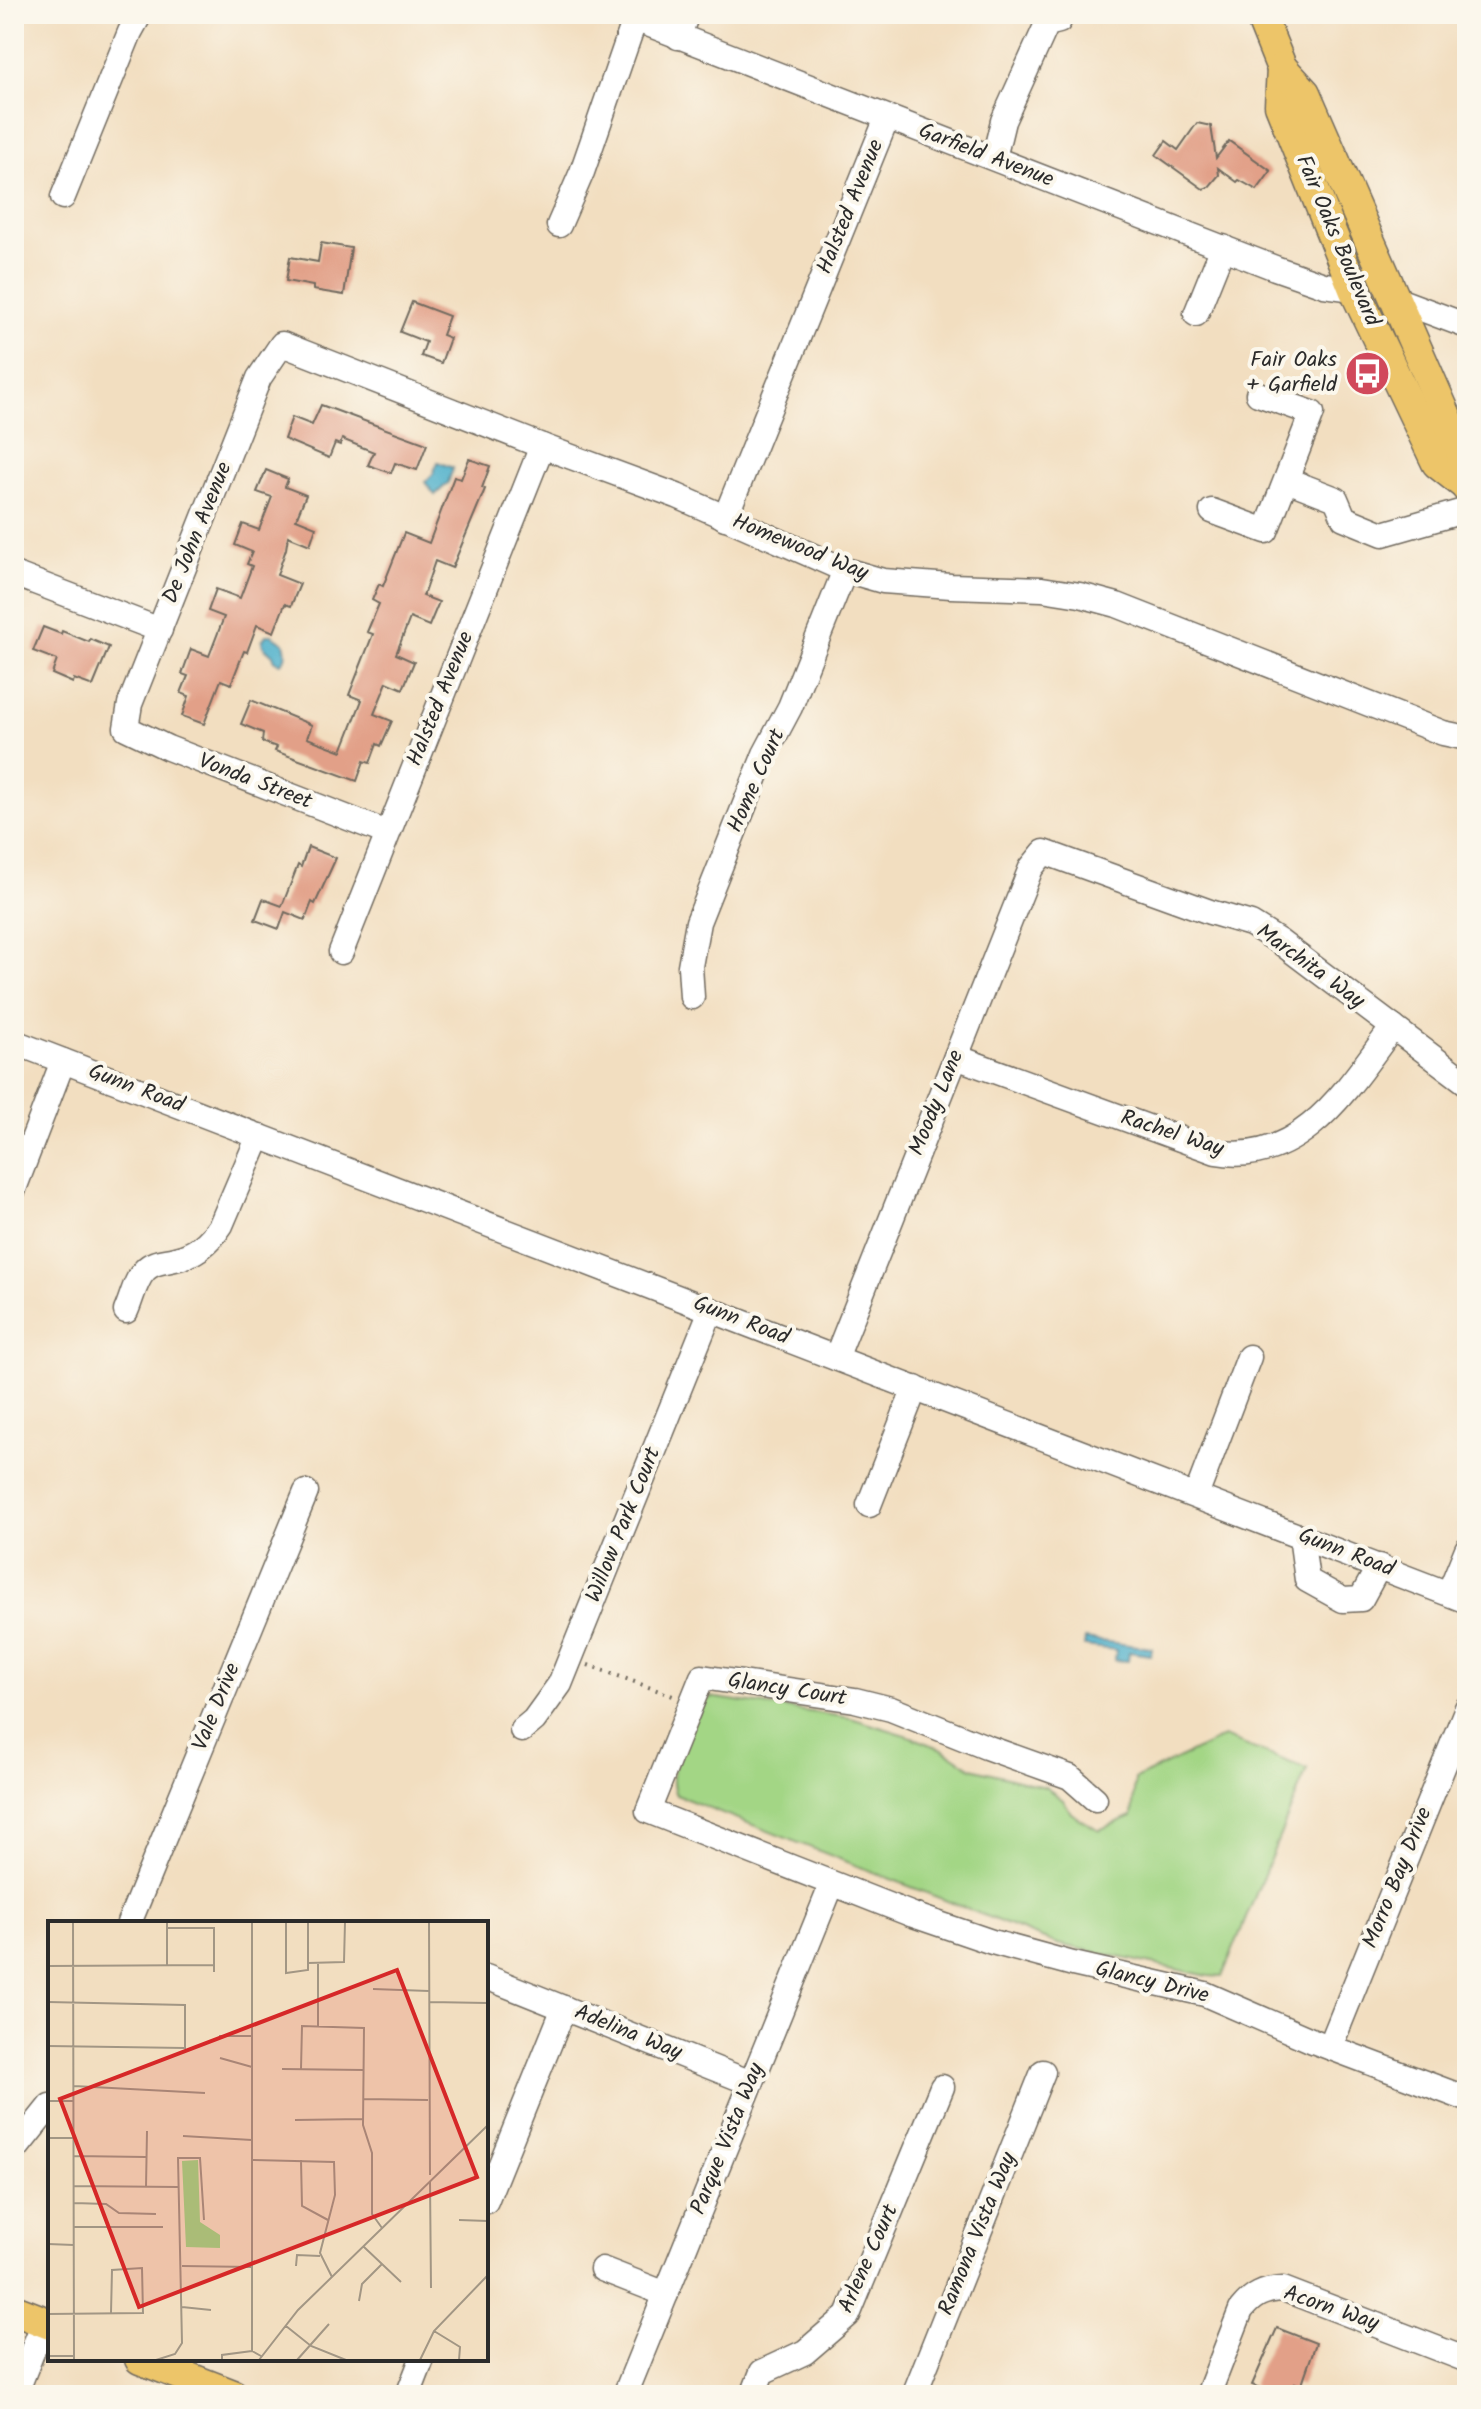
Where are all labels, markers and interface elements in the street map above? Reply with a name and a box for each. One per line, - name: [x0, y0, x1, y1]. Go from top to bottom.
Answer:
- street label: Garfield Avenue: [913, 114, 1059, 198]
- street label: Halsted Avenue: [808, 134, 894, 280]
- street label: Fair Oaks Boulevard: [1285, 150, 1389, 333]
- place label: Fair Oaks + Garfield: [1246, 343, 1338, 403]
- bus stop icon: Fair Oaks + Garfield: [1344, 349, 1392, 397]
- street label: De John Avenue: [154, 457, 242, 609]
- street label: Homewood Way: [726, 505, 874, 592]
- street label: Halsted Avenue: [398, 626, 484, 772]
- street label: Home Court: [719, 723, 796, 839]
- street label: Vonda Street: [193, 744, 317, 820]
- street label: Marchita Way: [1248, 915, 1372, 1019]
- street label: Moody Lane: [900, 1045, 974, 1161]
- street label: Gunn Road: [83, 1055, 190, 1124]
- street label: Rachel Way: [1116, 1101, 1229, 1167]
- street label: Gunn Road: [688, 1287, 795, 1356]
- street label: Willow Park Court: [577, 1441, 671, 1608]
- street label: Gunn Road: [1293, 1519, 1400, 1588]
- street label: Vale Drive: [184, 1658, 250, 1756]
- street label: Glancy Court: [725, 1663, 849, 1717]
- street label: Morro Bay Drive: [1354, 1802, 1442, 1954]
- inset map: [48, 1921, 488, 2361]
- street label: Glancy Drive: [1092, 1952, 1212, 2014]
- street label: Adelina Way: [569, 1995, 688, 2071]
- street label: Parque Vista Way: [682, 2057, 775, 2220]
- street label: Ramona Vista Way: [929, 2146, 1027, 2321]
- street label: Arlene Court: [829, 2198, 909, 2319]
- street label: Acorn Way: [1279, 2276, 1384, 2342]

